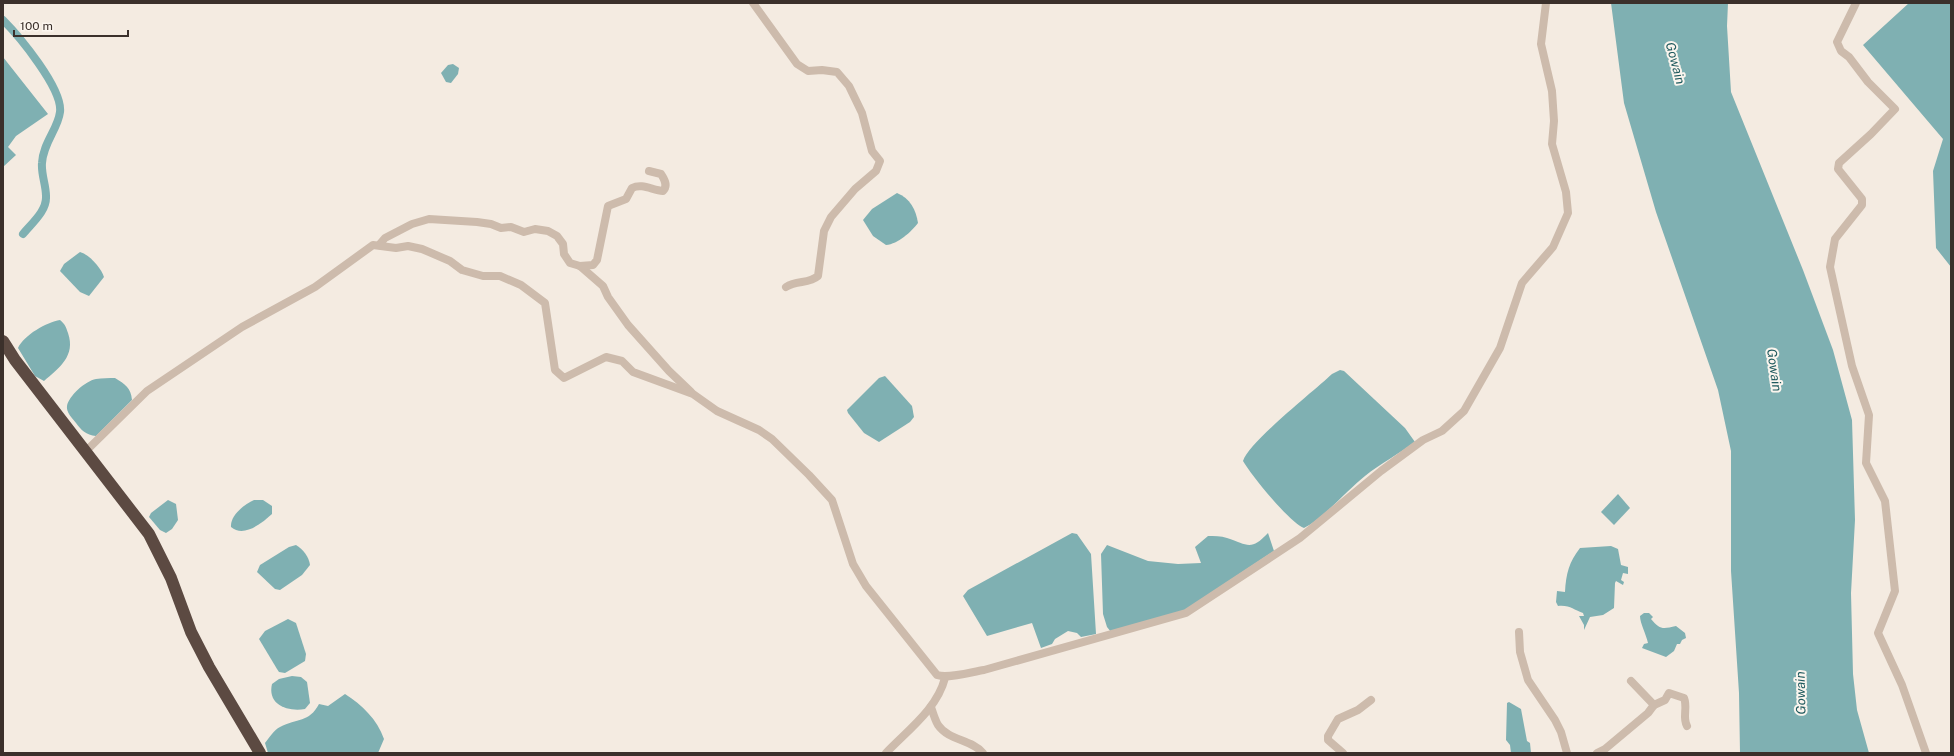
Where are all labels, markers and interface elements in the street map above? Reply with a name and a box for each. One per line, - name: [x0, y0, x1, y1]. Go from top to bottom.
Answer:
- scale bar: [14, 12, 128, 38]
- text: 100 m: [20, 19, 53, 33]
- water label: Gowain: [1663, 40, 1688, 86]
- water label: Gowain: [1764, 348, 1785, 392]
- water label: Gowain: [1793, 671, 1808, 715]

